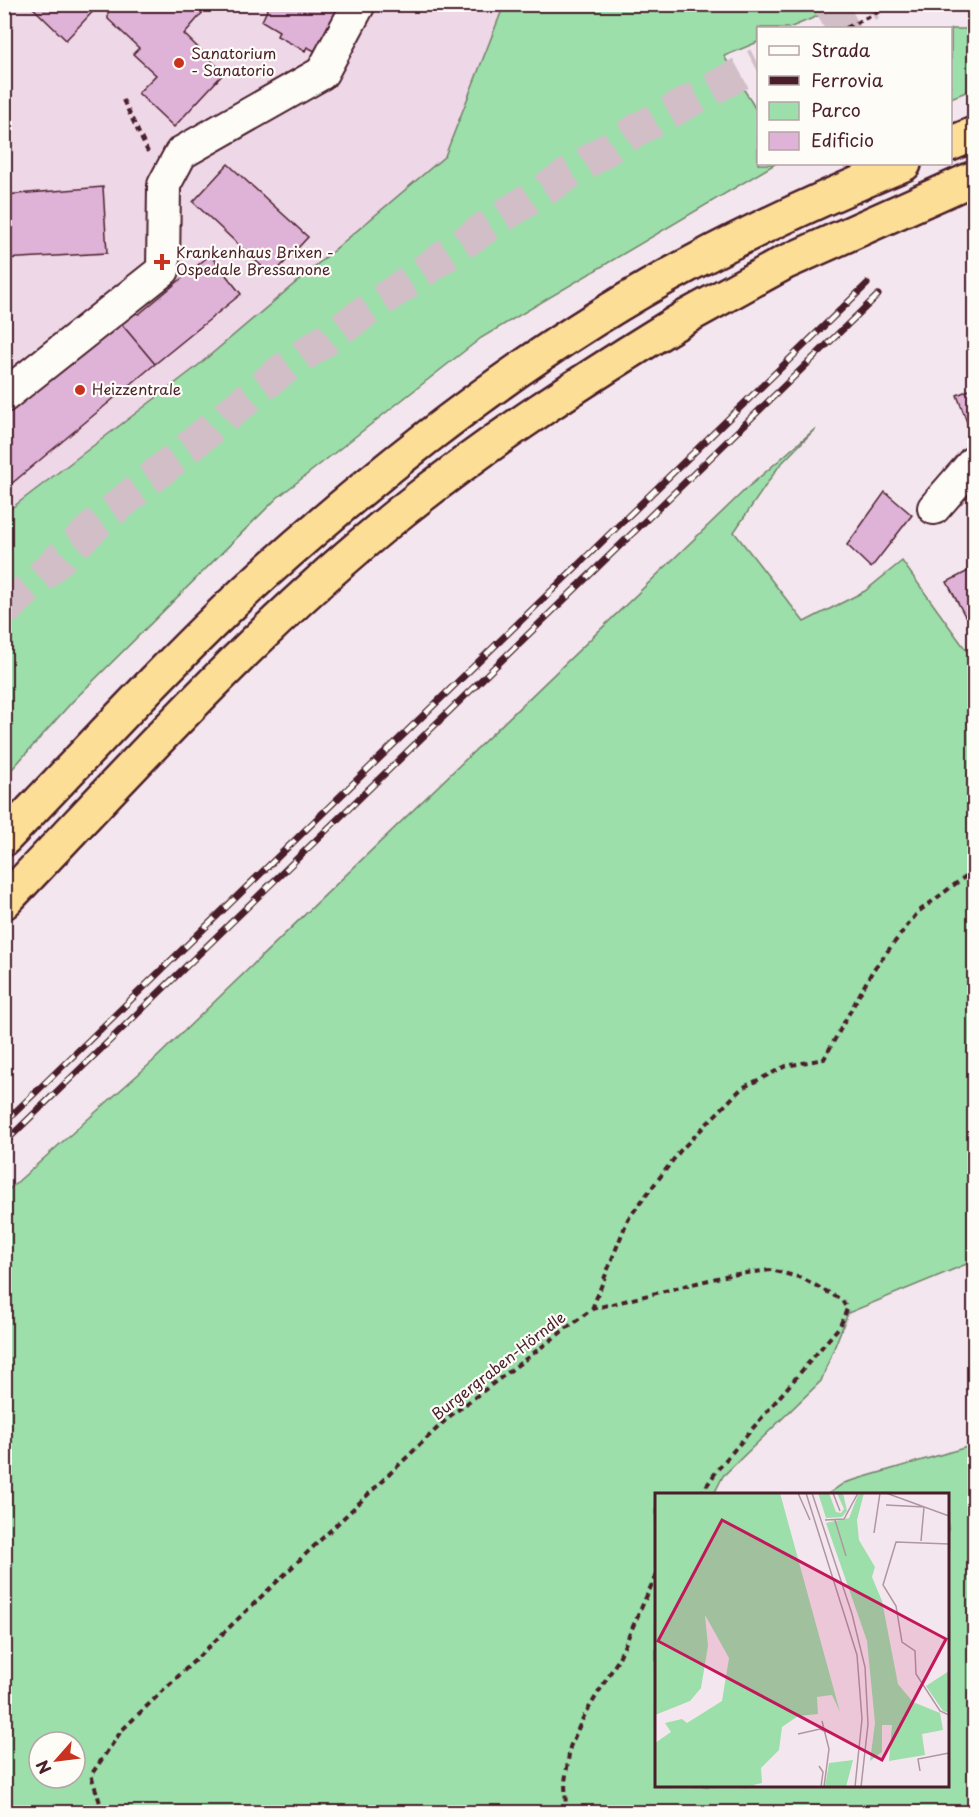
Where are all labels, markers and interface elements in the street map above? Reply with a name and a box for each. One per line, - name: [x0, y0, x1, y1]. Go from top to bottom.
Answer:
- legend: [757, 27, 952, 165]
- text: Strada: [811, 36, 871, 63]
- place label: Sanatorium - Sanatorio: [191, 41, 276, 81]
- marker: Sanatorium - Sanatorio: [172, 56, 186, 70]
- text: Ferrovia: [811, 66, 884, 93]
- text: Parco: [811, 96, 861, 123]
- text: Edificio: [811, 126, 874, 153]
- place label: Krankenhaus Brixen - Ospedale Bressanone: [176, 240, 334, 280]
- marker: Krankenhaus Brixen - Ospedale Bressanone: [153, 253, 171, 271]
- place label: Heizzentrale: [92, 377, 181, 400]
- marker: Heizzentrale: [73, 383, 87, 397]
- street label: Burgergraben-Hörndle: [426, 1305, 570, 1425]
- inset map: [655, 1493, 949, 1787]
- north arrow: [27, 1730, 87, 1790]
- text: N: [29, 1756, 56, 1779]

